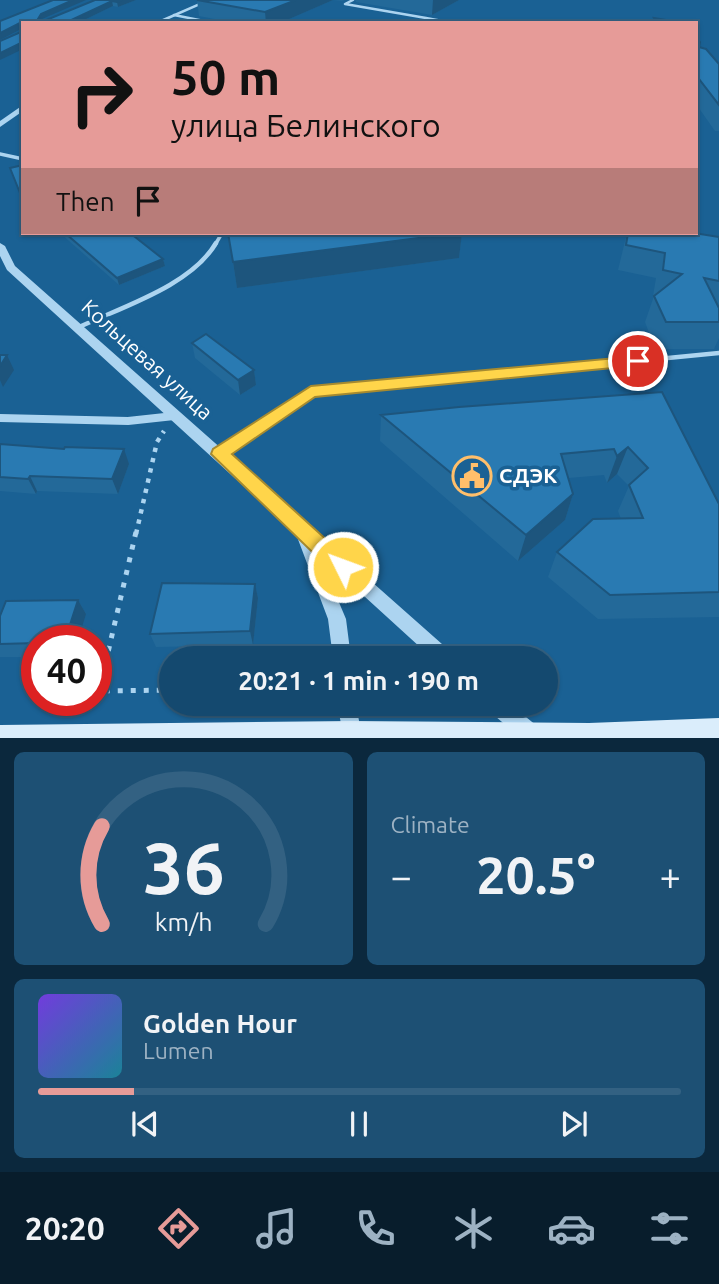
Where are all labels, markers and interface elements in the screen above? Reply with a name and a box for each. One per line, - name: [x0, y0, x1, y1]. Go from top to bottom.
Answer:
- icon: right: [56, 49, 147, 140]
- text: 50 m: [171, 49, 280, 104]
- text: улица Белинского: [171, 107, 441, 143]
- icon: arrive: [129, 182, 167, 220]
- text: Then: [56, 187, 115, 216]
- street label: Кольцевая улица: [77, 294, 218, 424]
- pin: [608, 331, 668, 391]
- icon: arrive: [619, 342, 657, 380]
- public building icon: СДЭК: [451, 455, 493, 497]
- place label: СДЭК: [499, 463, 557, 487]
- position arrow: [306, 530, 380, 604]
- speed limit sign: 40: [21, 625, 112, 716]
- text: 20:21 · 1 min · 190 m: [238, 666, 479, 695]
- text: Climate: [391, 812, 470, 837]
- text: 36: [142, 827, 224, 909]
- text: 20.5°: [476, 846, 595, 904]
- text: −: [391, 855, 412, 897]
- text: +: [660, 855, 681, 897]
- text: km/h: [154, 908, 212, 936]
- text: Golden Hour: [143, 1009, 297, 1038]
- text: Lumen: [143, 1038, 214, 1063]
- icon: previous: [126, 1105, 164, 1143]
- icon: pause: [340, 1105, 378, 1143]
- icon: next: [555, 1105, 593, 1143]
- icon: directions: [154, 1204, 203, 1253]
- icon: music: [252, 1204, 301, 1253]
- icon: phone: [351, 1204, 400, 1253]
- icon: climate: [449, 1204, 498, 1253]
- icon: car: [547, 1204, 596, 1253]
- icon: filters: [645, 1204, 694, 1253]
- text: 20:20: [25, 1210, 105, 1246]

